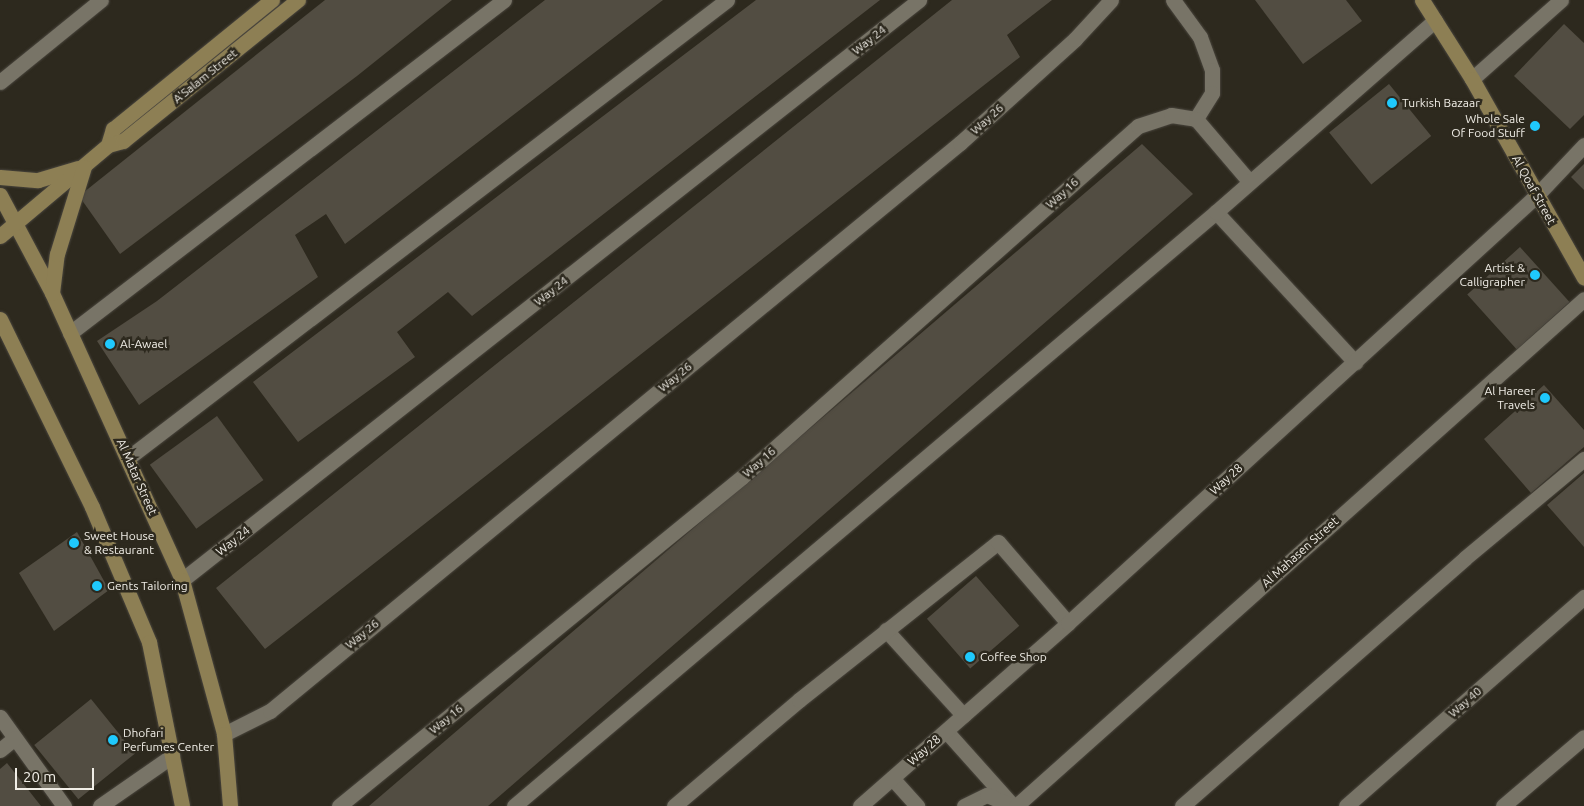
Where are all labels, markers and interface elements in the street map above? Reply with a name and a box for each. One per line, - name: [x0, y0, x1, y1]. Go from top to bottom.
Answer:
- street label: Way 24: [849, 22, 889, 58]
- street label: A'Salam Street: [170, 46, 240, 106]
- place label: Turkish Bazaar: [1402, 96, 1480, 110]
- marker: Turkish Bazaar: [1386, 97, 1398, 109]
- street label: Way 26: [968, 101, 1006, 137]
- place label: Whole Sale Of Food Stuff: [1451, 112, 1525, 140]
- marker: Whole Sale Of Food Stuff: [1529, 120, 1541, 132]
- street label: Al Qoaf Street: [1509, 153, 1559, 227]
- street label: Way 16: [1043, 175, 1081, 211]
- place label: Artist & Calligrapher: [1460, 261, 1525, 289]
- marker: Artist & Calligrapher: [1529, 269, 1541, 281]
- street label: Way 24: [531, 273, 571, 309]
- place label: Al-Awael: [120, 337, 167, 351]
- marker: Al-Awael: [104, 338, 116, 350]
- street label: Way 26: [655, 359, 695, 395]
- place label: Al Hareer Travels: [1484, 384, 1535, 412]
- marker: Al Hareer Travels: [1539, 392, 1551, 404]
- street label: Al Matar Street: [114, 437, 160, 517]
- street label: Way 16: [740, 444, 778, 480]
- street label: Way 28: [1207, 461, 1245, 497]
- street label: Al Mahasen Street: [1259, 514, 1341, 590]
- street label: Way 24: [213, 523, 253, 559]
- place label: Sweet House & Restaurant: [84, 529, 154, 557]
- marker: Sweet House & Restaurant: [68, 537, 80, 549]
- place label: Gents Tailoring: [107, 579, 188, 593]
- marker: Gents Tailoring: [91, 580, 103, 592]
- street label: Way 26: [342, 616, 382, 652]
- place label: Coffee Shop: [980, 650, 1047, 664]
- marker: Coffee Shop: [964, 651, 976, 663]
- street label: Way 40: [1446, 684, 1484, 720]
- street label: Way 16: [426, 701, 466, 737]
- place label: Dhofari Perfumes Center: [123, 726, 214, 754]
- street label: Way 28: [905, 732, 943, 768]
- marker: Dhofari Perfumes Center: [107, 734, 119, 746]
- scale bar: [18, 758, 96, 790]
- text: 20 m: [23, 768, 56, 785]

